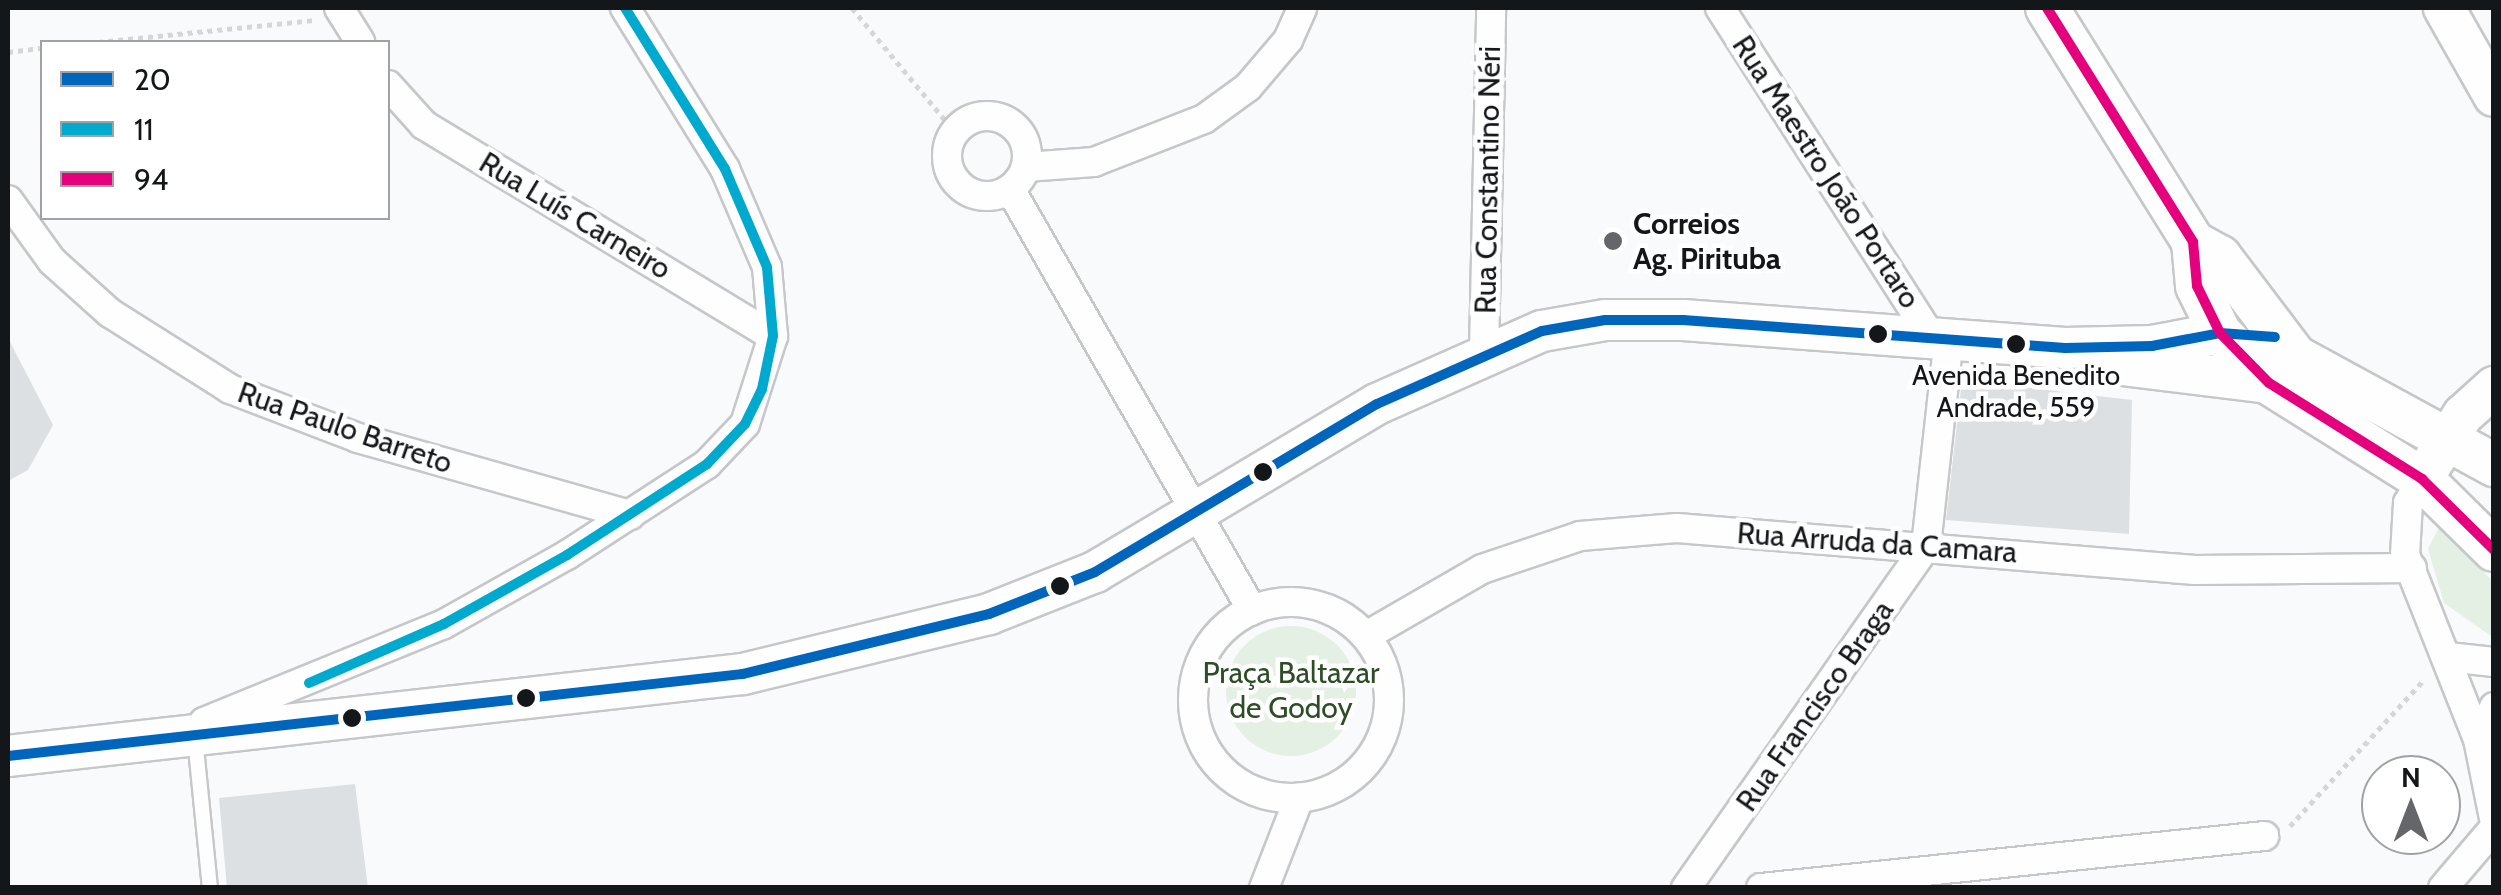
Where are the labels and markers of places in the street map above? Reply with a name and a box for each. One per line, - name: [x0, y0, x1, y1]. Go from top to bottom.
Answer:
- place label: Correios Ag. Pirituba: [1633, 206, 1781, 276]
- marker: Correios Ag. Pirituba: [1602, 230, 1624, 252]
- unlabelled marker: [1868, 324, 1888, 344]
- marker: Avenida Benedito Andrade, 559: [2006, 334, 2026, 354]
- place label: Avenida Benedito Andrade, 559: [1912, 358, 2120, 424]
- unlabelled marker: [1253, 462, 1273, 482]
- unlabelled marker: [1050, 576, 1070, 596]
- unlabelled marker: [516, 688, 536, 708]
- unlabelled marker: [342, 708, 362, 728]

